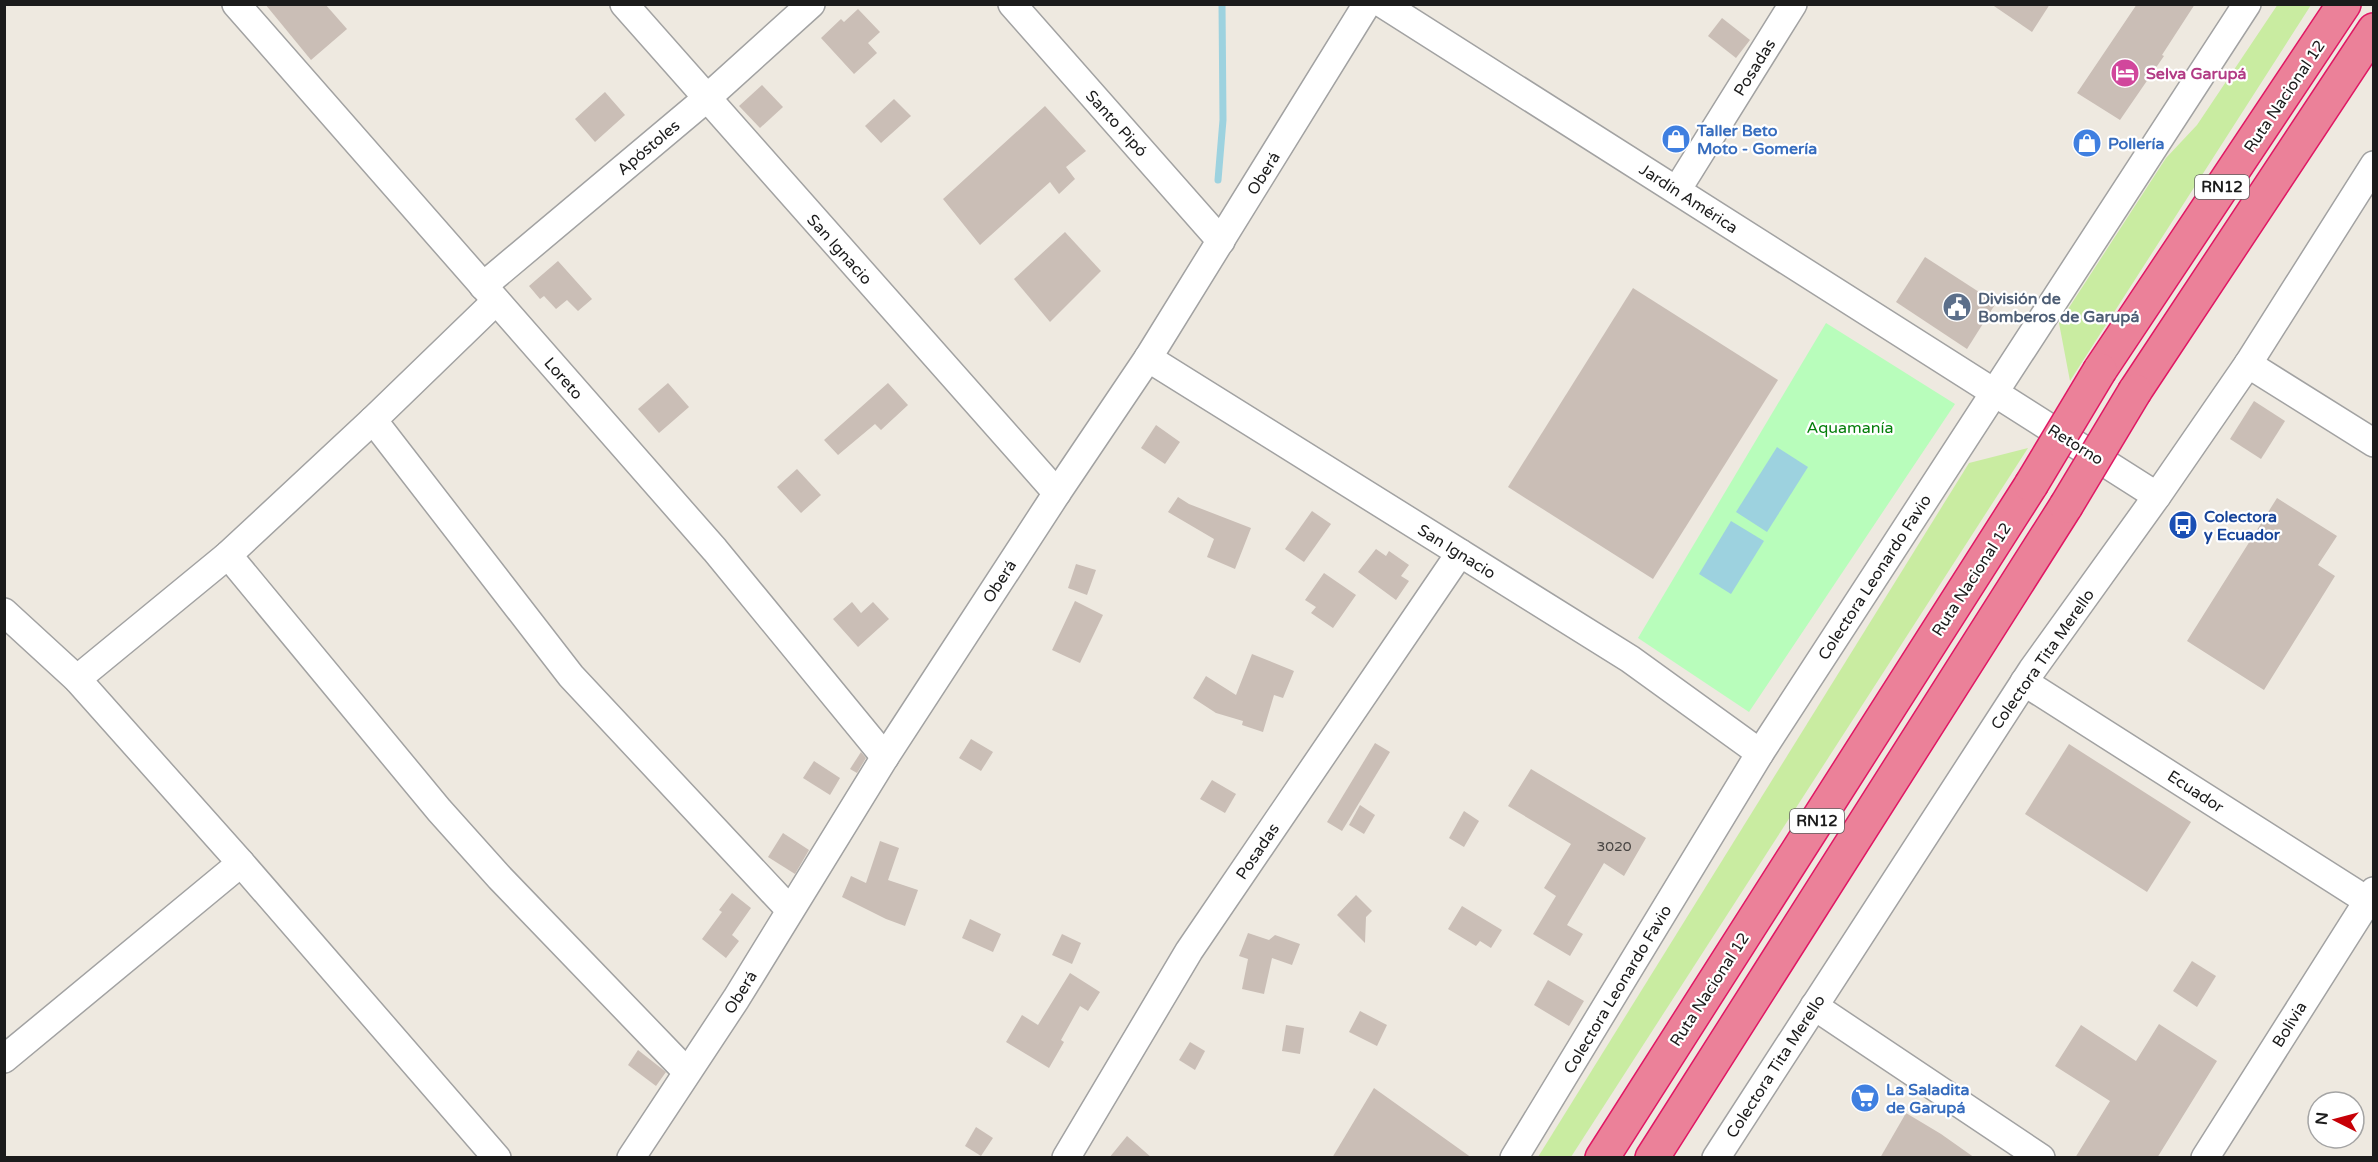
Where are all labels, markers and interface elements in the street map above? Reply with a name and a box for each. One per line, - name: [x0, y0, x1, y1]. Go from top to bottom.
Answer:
- street label: Posadas: [1729, 35, 1780, 100]
- street label: Ruta Nacional 12: [2240, 36, 2330, 157]
- hotel icon: Selva Garupá: [2109, 57, 2141, 89]
- place label: Selva Garupá: [2146, 64, 2247, 84]
- street label: Santo Pipó: [1081, 86, 1151, 161]
- street label: Apóstoles: [613, 116, 684, 180]
- place label: Taller Beto Moto - Gomería: [1696, 121, 1817, 159]
- shop icon: Taller Beto Moto - Gomería: [1660, 123, 1692, 155]
- shop icon: Pollería: [2071, 127, 2103, 159]
- place label: Pollería: [2108, 134, 2164, 154]
- street label: Oberá: [1243, 148, 1285, 199]
- street label: Jardín América: [1635, 160, 1742, 238]
- road number: RN12: [2195, 175, 2249, 199]
- street label: San Ignacio: [802, 210, 876, 289]
- place label: División de Bomberos de Garupá: [1978, 289, 2139, 327]
- public building icon: División de Bomberos de Garupá: [1941, 291, 1973, 323]
- street label: Loreto: [539, 353, 587, 404]
- park label: Aquamanía: [1807, 418, 1893, 438]
- street label: Retorno: [2044, 420, 2107, 470]
- street label: Colectora Leonardo Favio: [1814, 491, 1936, 664]
- place label: Colectora y Ecuador: [2204, 507, 2281, 545]
- bus stop icon: Colectora y Ecuador: [2167, 509, 2199, 541]
- street label: Ruta Nacional 12: [1928, 519, 2016, 640]
- street label: San Ignacio: [1414, 520, 1499, 584]
- street label: Oberá: [979, 556, 1021, 607]
- street label: Colectora Tita Merello: [1987, 585, 2099, 734]
- street label: Ecuador: [2164, 766, 2228, 818]
- road number: RN12: [1790, 809, 1844, 833]
- street label: Posadas: [1232, 820, 1284, 884]
- house number: 3020: [1596, 838, 1632, 855]
- street label: Colectora Leonardo Favio: [1559, 902, 1676, 1078]
- street label: Ruta Nacional 12: [1666, 929, 1754, 1050]
- street label: Oberá: [720, 967, 762, 1018]
- street label: Colectora Tita Merello: [1722, 991, 1830, 1142]
- street label: Bolivia: [2268, 998, 2312, 1051]
- place label: La Saladita de Garupá: [1886, 1080, 1969, 1118]
- supermarket icon: La Saladita de Garupá: [1849, 1082, 1881, 1114]
- north arrow: [2306, 1090, 2366, 1150]
- text: N: [2311, 1111, 2333, 1126]

